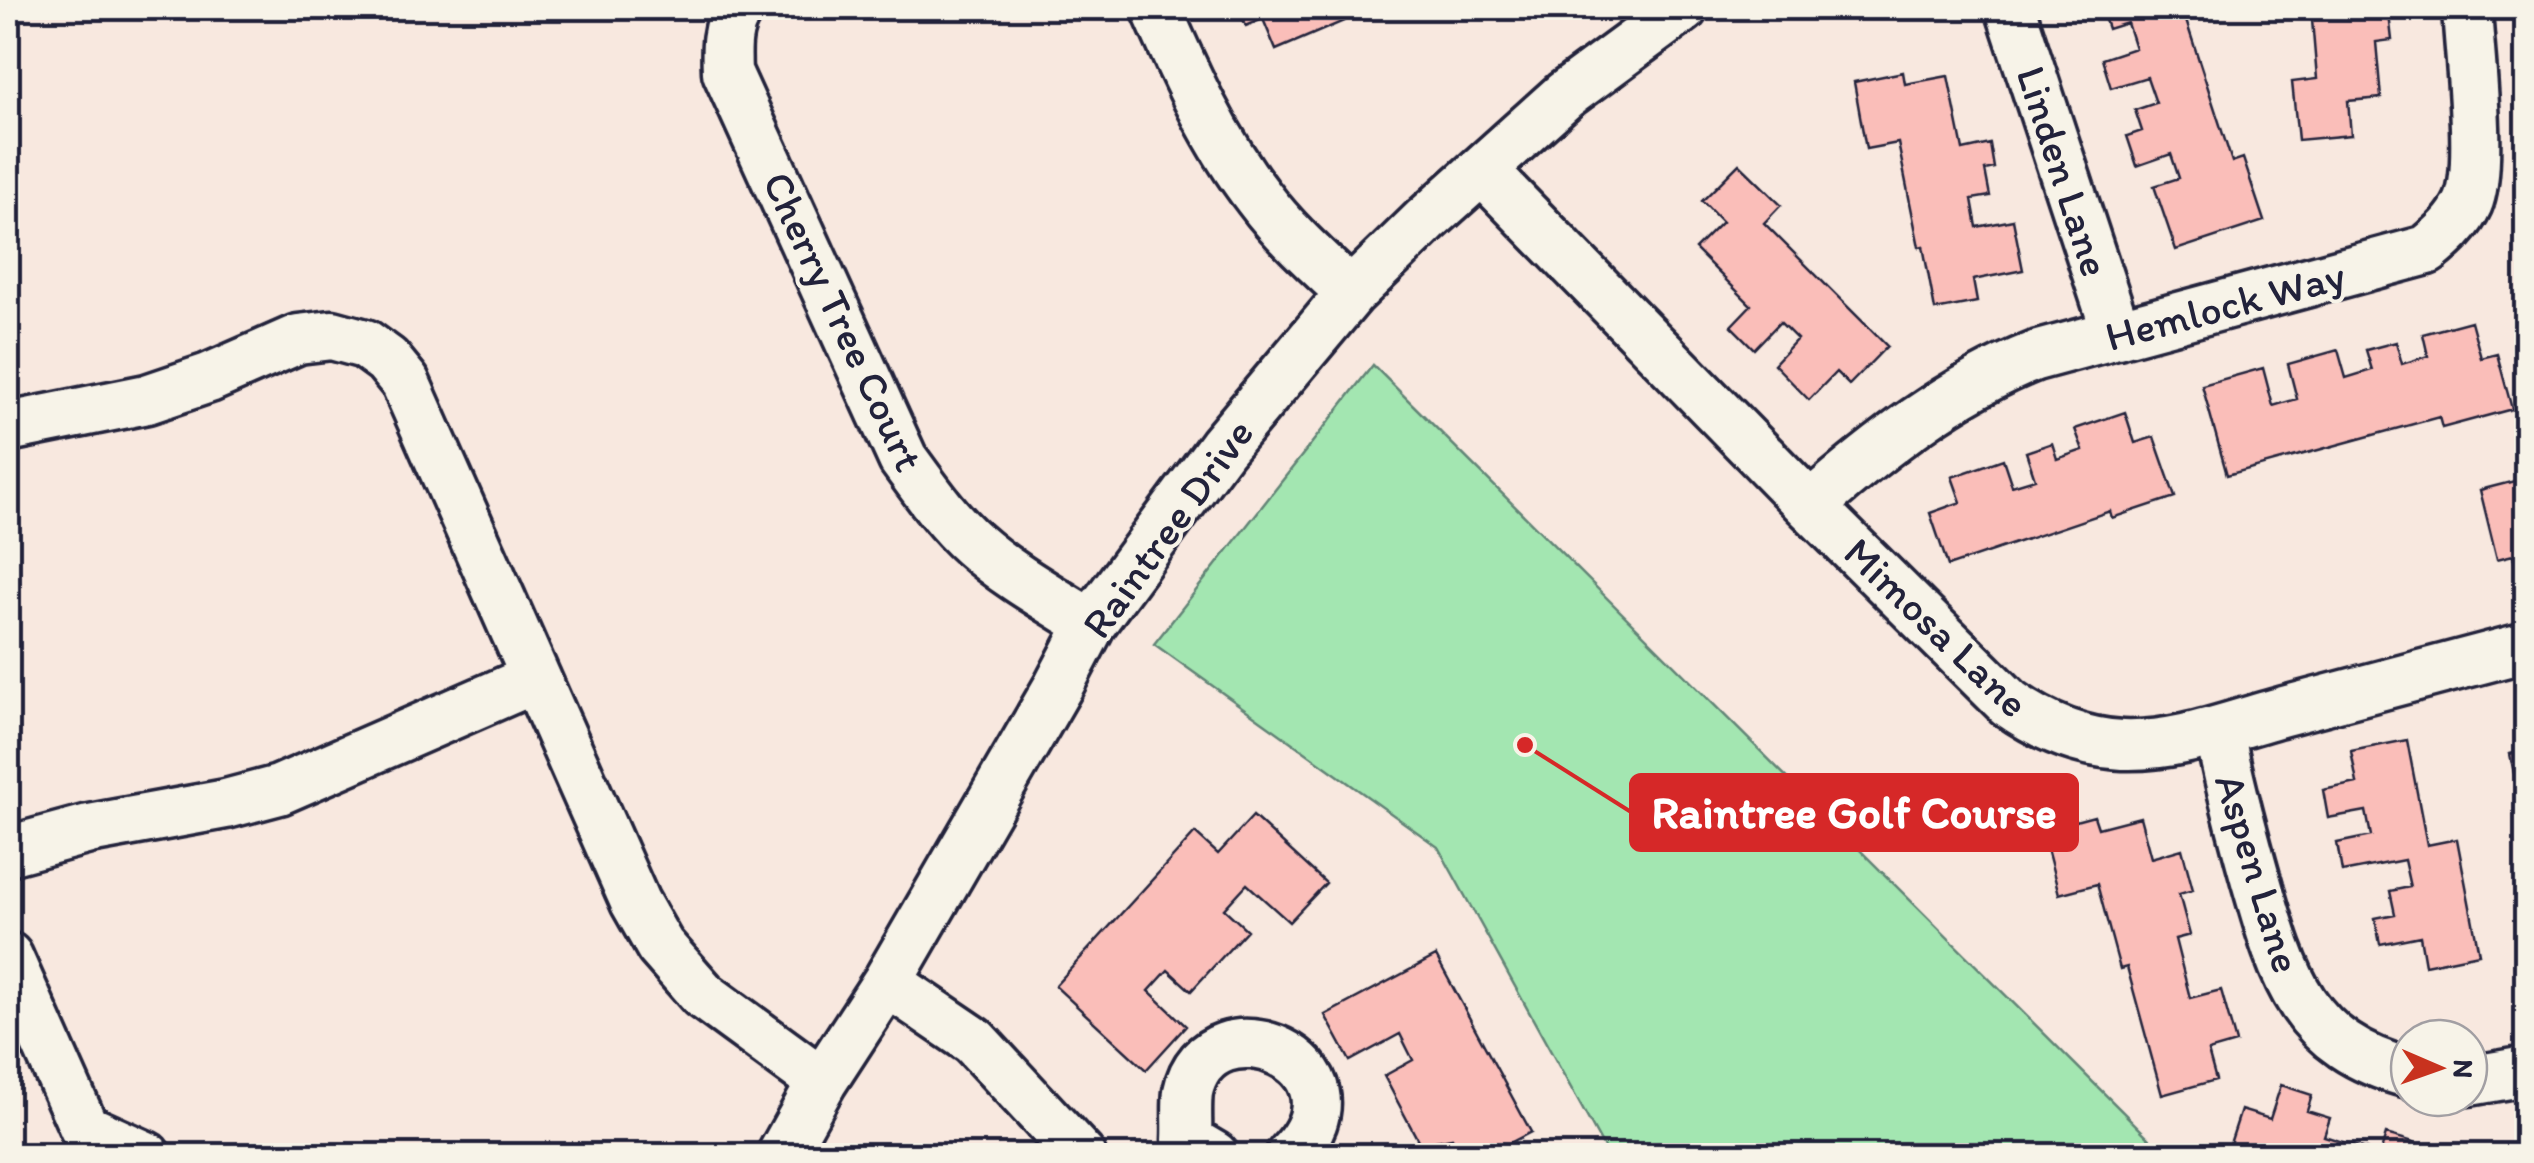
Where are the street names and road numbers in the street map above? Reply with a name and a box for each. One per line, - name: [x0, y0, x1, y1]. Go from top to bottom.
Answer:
- street label: Linden Lane: [2006, 60, 2121, 283]
- street label: Cherry Tree Court: [752, 164, 935, 479]
- street label: Hemlock Way: [2100, 249, 2351, 362]
- street label: Raintree Drive: [1071, 409, 1264, 648]
- street label: Mimosa Lane: [1834, 527, 2040, 728]
- street label: Aspen Lane: [2204, 767, 2313, 979]

